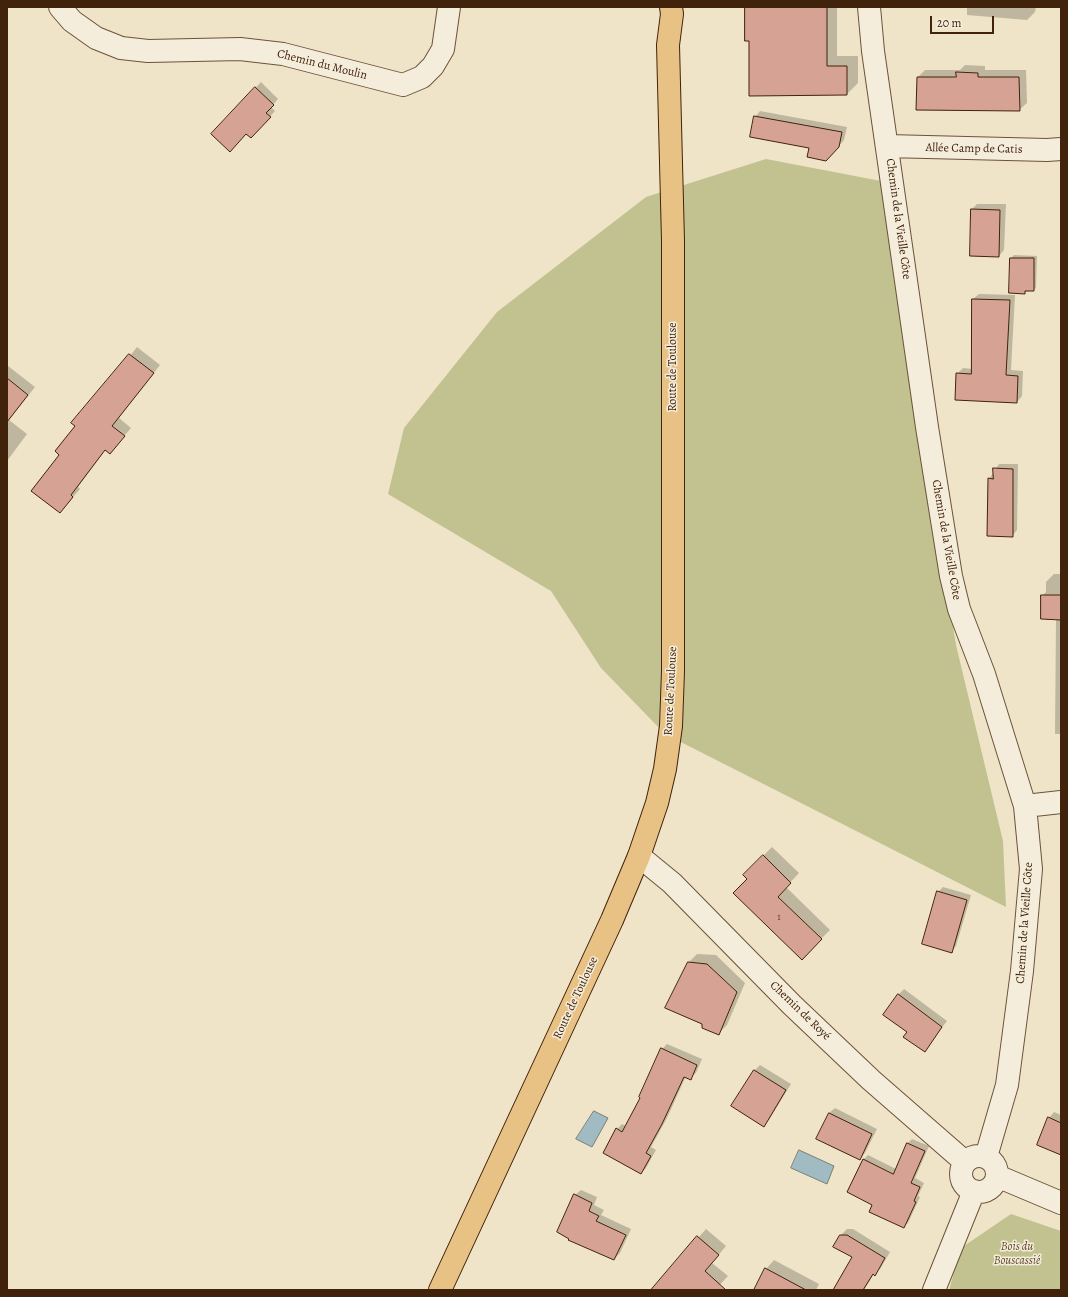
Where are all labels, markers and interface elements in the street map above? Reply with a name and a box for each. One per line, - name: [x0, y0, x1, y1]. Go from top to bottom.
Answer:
- scale bar: [932, 8, 996, 34]
- text: 20 m: [937, 15, 961, 31]
- street label: Chemin du Moulin: [276, 47, 368, 83]
- street label: Allée Camp de Catis: [925, 141, 1023, 157]
- street label: Chemin de la Vieille Côte: [882, 158, 914, 280]
- street label: Route de Toulouse: [666, 322, 680, 412]
- street label: Chemin de la Vieille Côte: [928, 479, 964, 601]
- street label: Route de Toulouse: [661, 646, 681, 736]
- street label: Chemin de la Vieille Côte: [1014, 862, 1036, 984]
- house number: 1: [777, 912, 781, 924]
- street label: Route de Toulouse: [551, 955, 601, 1041]
- street label: Chemin de Royé: [767, 978, 833, 1044]
- park label: Bois du Bouscassié: [994, 1240, 1040, 1268]

